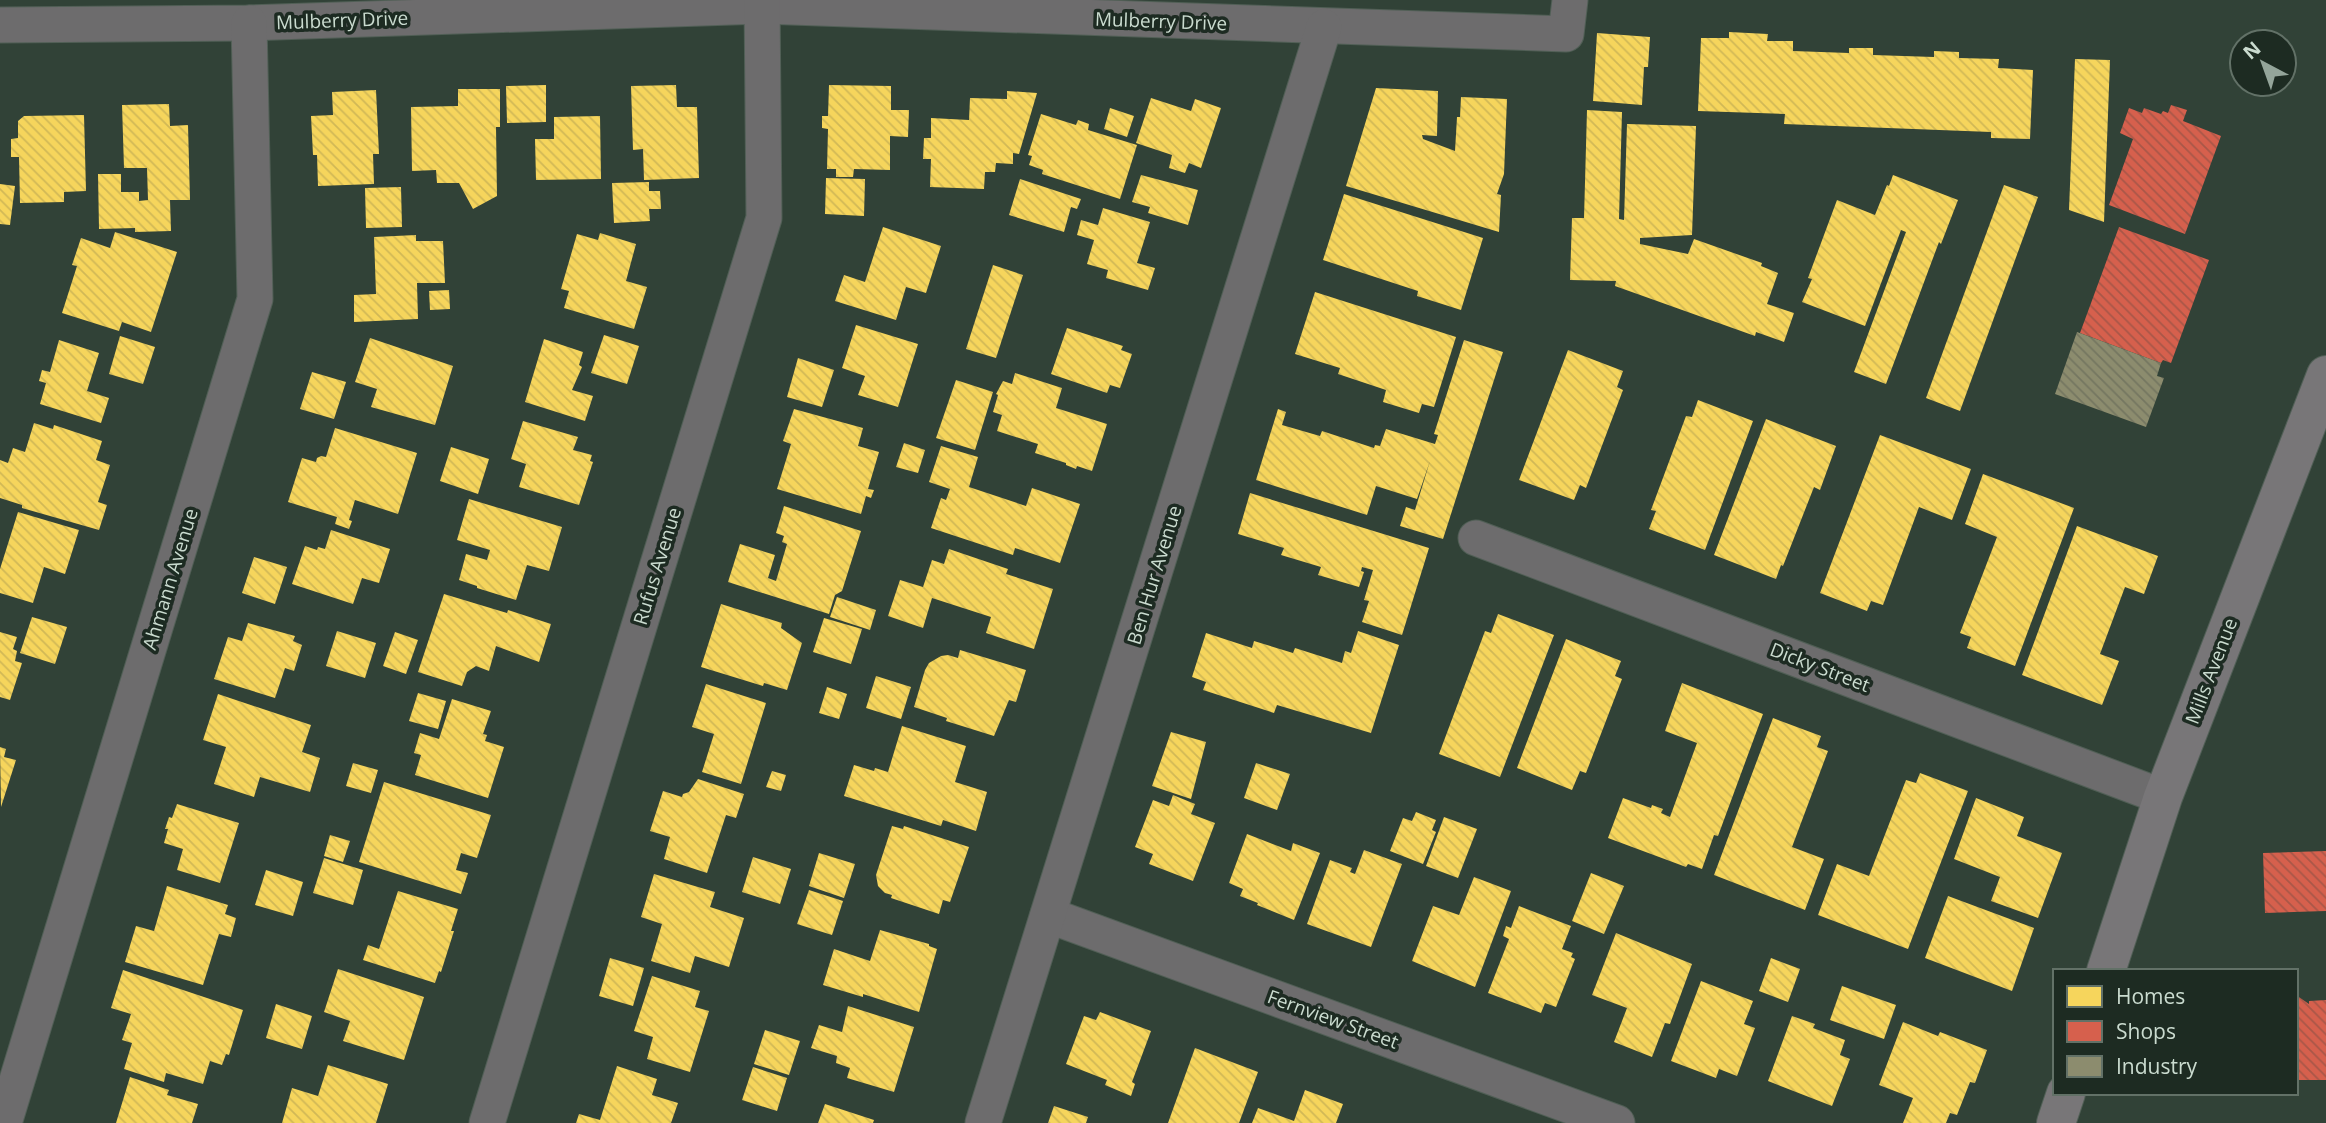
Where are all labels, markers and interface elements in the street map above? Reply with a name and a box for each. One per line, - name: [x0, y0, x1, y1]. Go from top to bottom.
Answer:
- street label: Mulberry Drive: [275, 5, 409, 35]
- street label: Mulberry Drive: [1094, 6, 1228, 36]
- north arrow: [2228, 28, 2298, 98]
- text: N: [2237, 35, 2266, 65]
- street label: Ben Hur Avenue: [1121, 502, 1187, 648]
- street label: Rufus Avenue: [627, 504, 687, 628]
- street label: Ahmann Avenue: [136, 505, 204, 653]
- street label: Mills Avenue: [2179, 614, 2243, 728]
- street label: Dicky Street: [1766, 636, 1874, 698]
- legend: [2053, 969, 2298, 1095]
- text: Homes: [2116, 982, 2185, 1010]
- street label: Fernview Street: [1264, 983, 1402, 1055]
- text: Shops: [2116, 1017, 2176, 1045]
- text: Industry: [2116, 1052, 2198, 1080]

